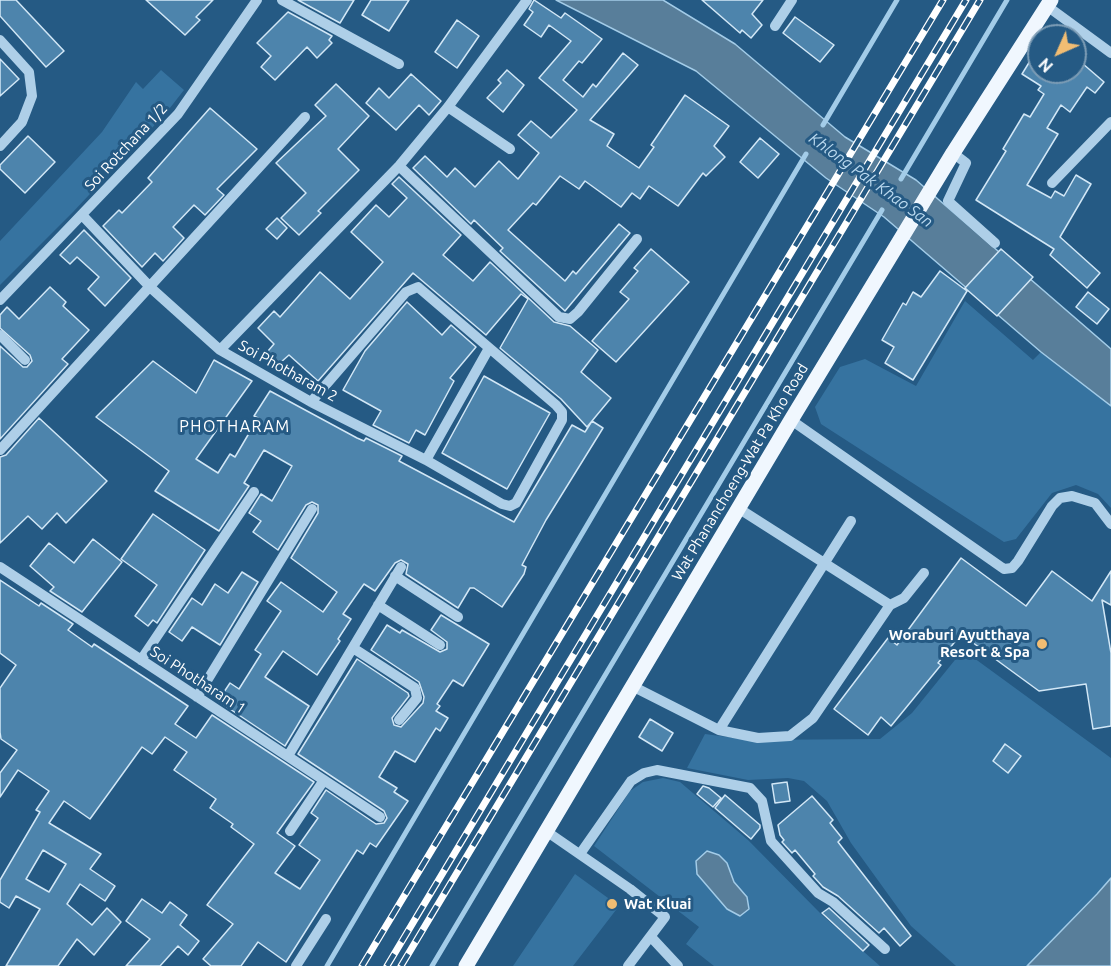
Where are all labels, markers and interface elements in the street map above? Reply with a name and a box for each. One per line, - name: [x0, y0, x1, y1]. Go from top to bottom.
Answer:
- north arrow: [1027, 24, 1087, 84]
- text: N: [1035, 55, 1056, 76]
- street label: Soi Rotchana 1/2: [81, 100, 171, 194]
- water label: Khlong Pak Khao San: [805, 129, 937, 231]
- street label: Soi Photharam 2: [235, 336, 341, 406]
- street label: Wat Phananchoeng-Wat Pa Kho Road: [668, 360, 812, 584]
- district label: PHOTHARAM: [179, 417, 291, 437]
- place label: Woraburi Ayutthaya Resort & Spa: [889, 626, 1030, 661]
- marker: Woraburi Ayutthaya Resort & Spa: [1035, 637, 1049, 651]
- street label: Soi Photharam 1: [147, 642, 249, 718]
- place label: Wat Kluai: [624, 895, 692, 913]
- marker: Wat Kluai: [605, 897, 619, 911]

